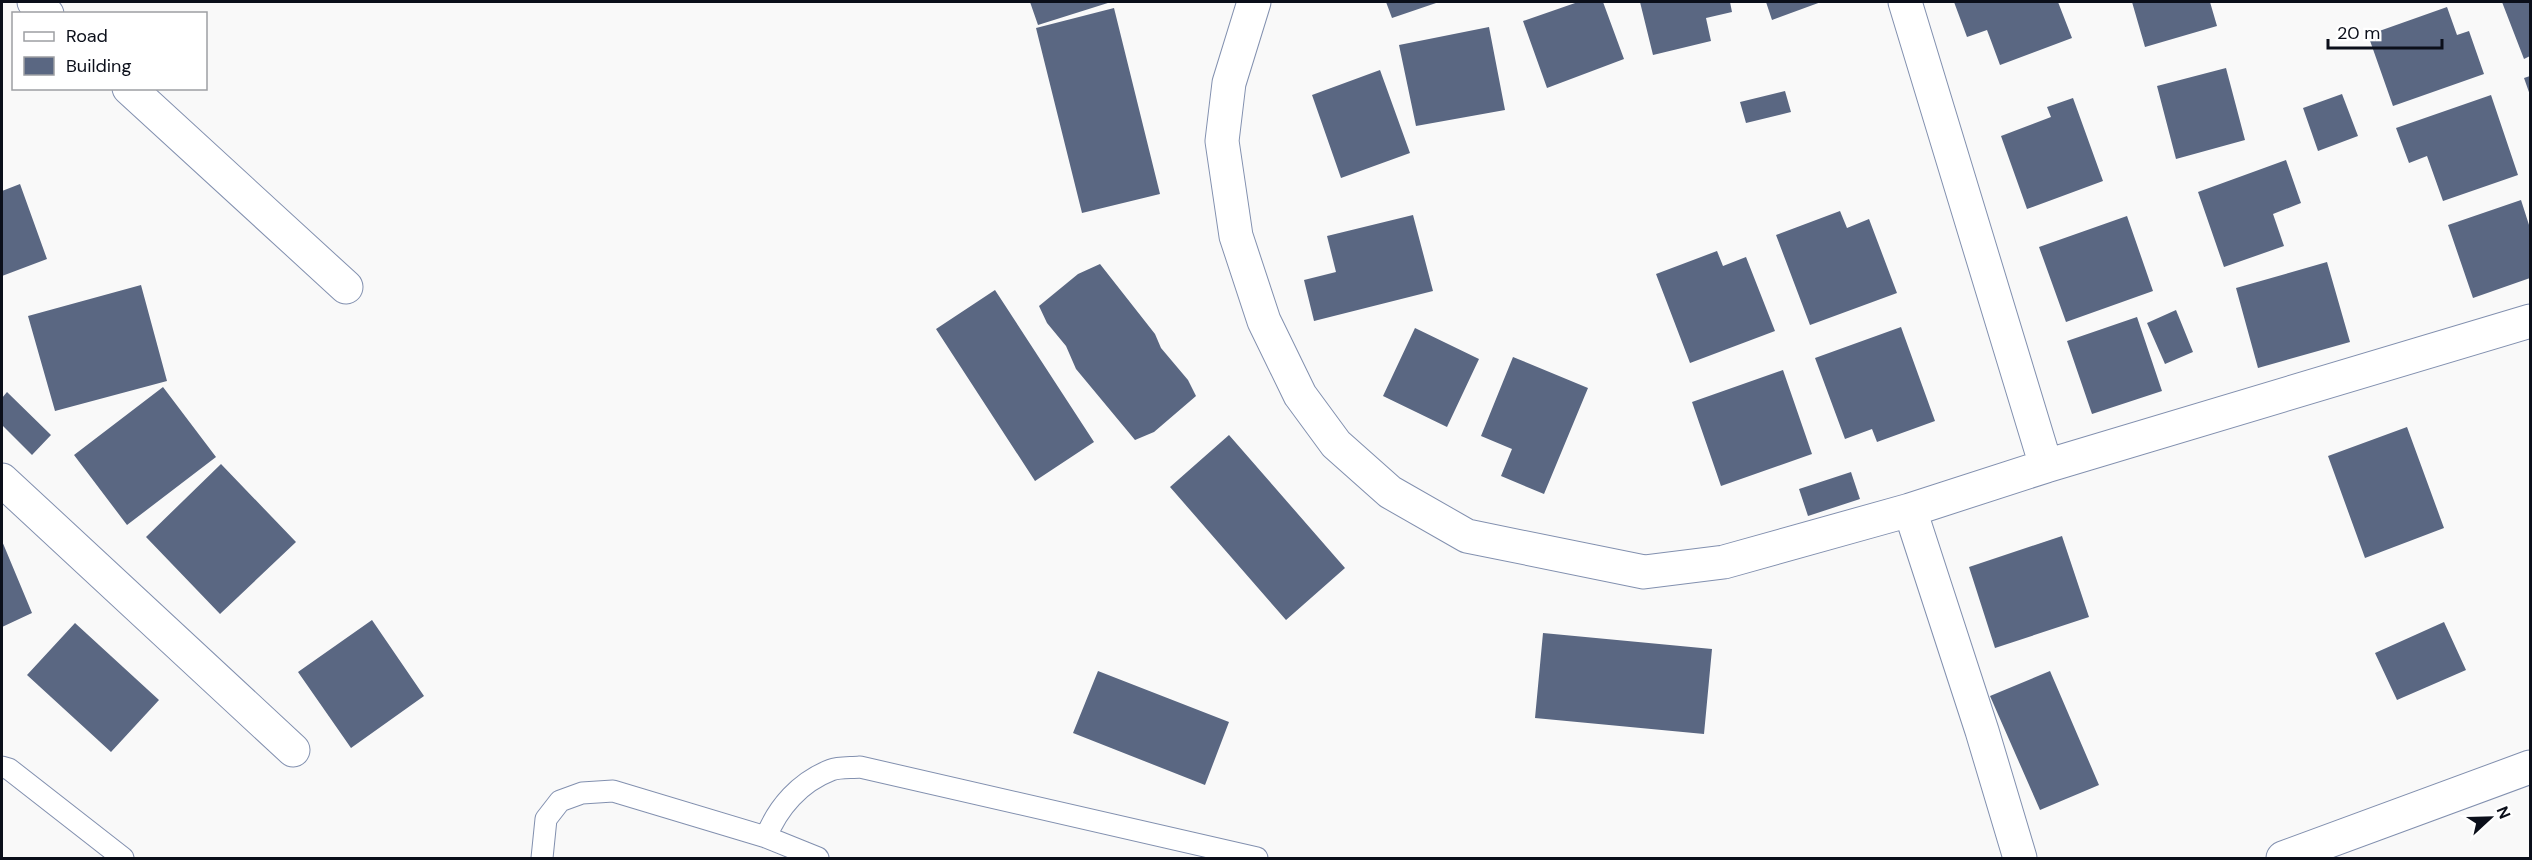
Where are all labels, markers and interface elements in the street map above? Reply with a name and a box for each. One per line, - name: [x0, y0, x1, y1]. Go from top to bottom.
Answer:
- legend: [12, 12, 207, 90]
- scale bar: [2328, 12, 2442, 50]
- text: 20 m: [2337, 21, 2380, 45]
- text: Road: [66, 24, 108, 48]
- text: Building: [66, 54, 131, 78]
- north arrow: [2460, 788, 2520, 848]
- text: N: [2492, 803, 2515, 822]

